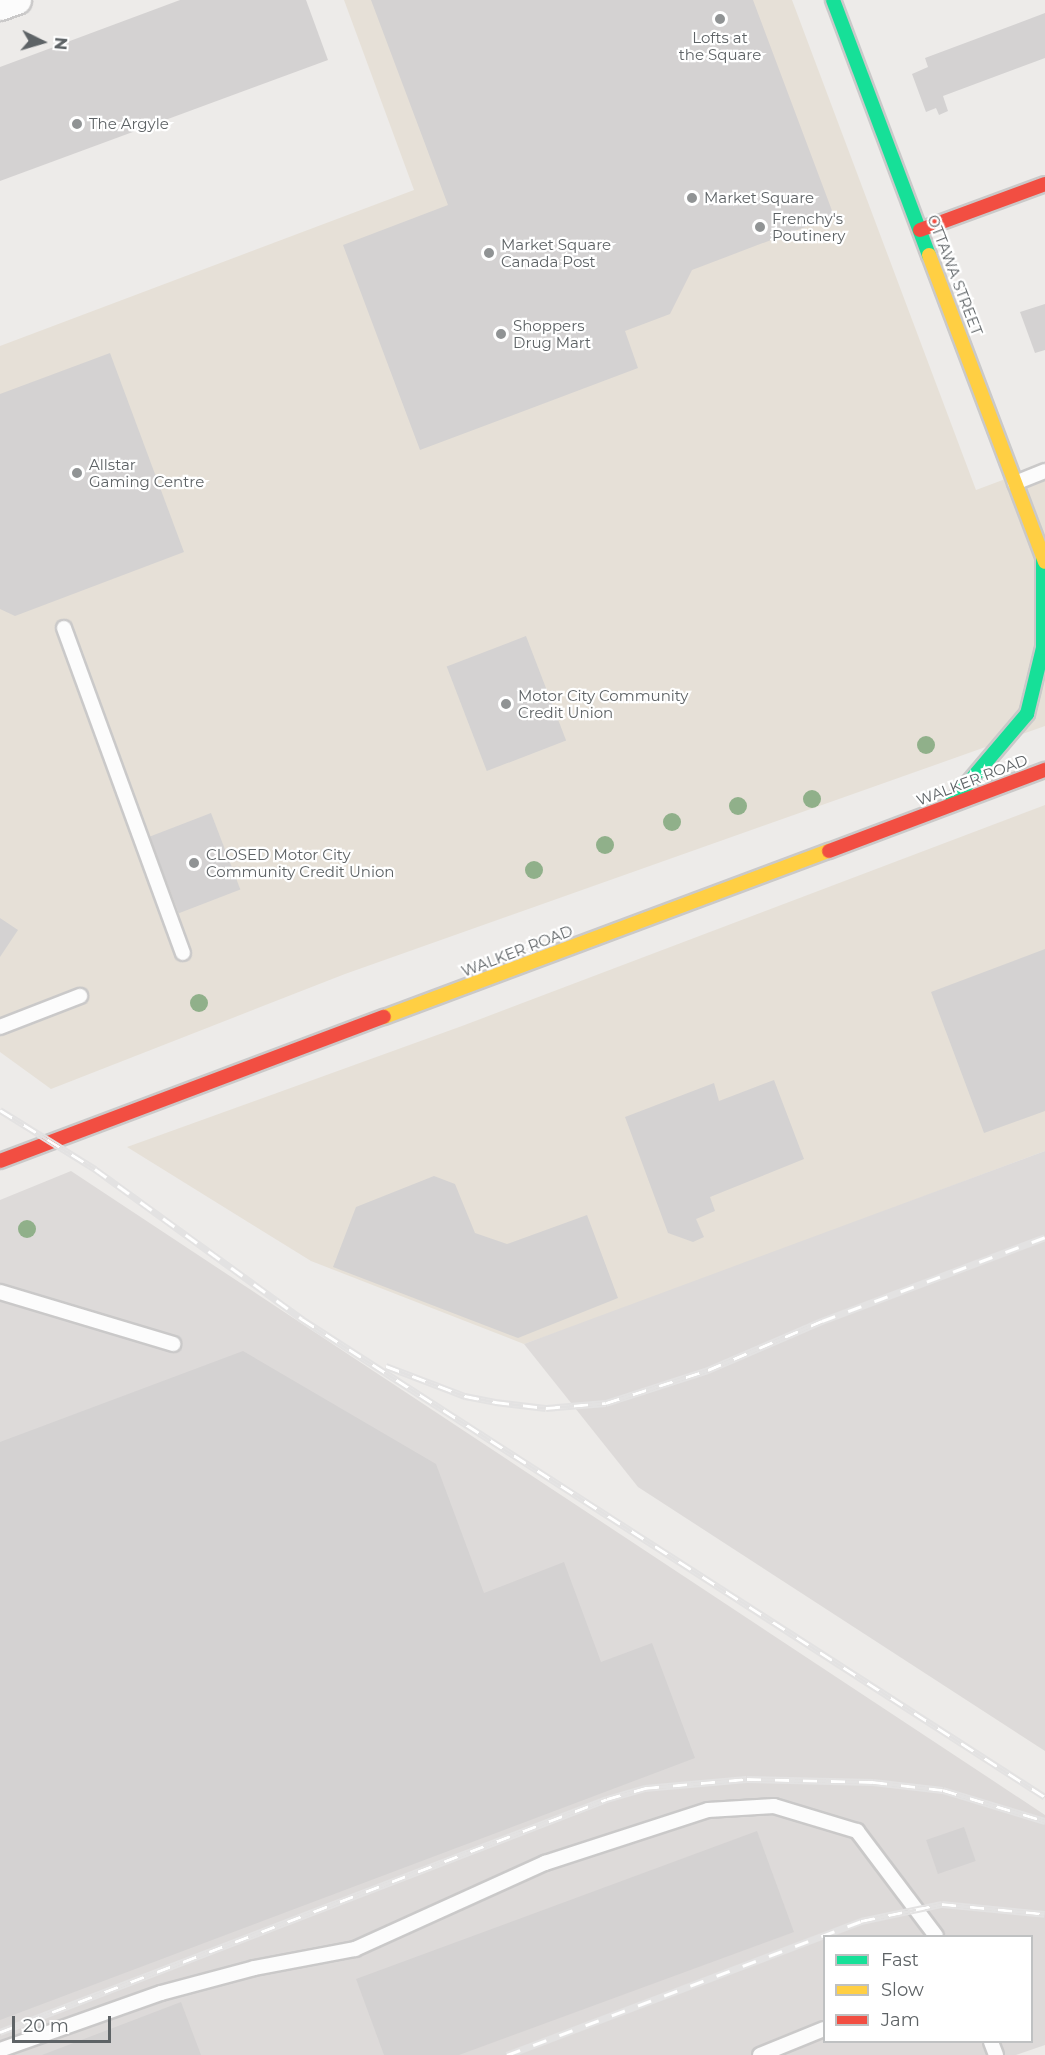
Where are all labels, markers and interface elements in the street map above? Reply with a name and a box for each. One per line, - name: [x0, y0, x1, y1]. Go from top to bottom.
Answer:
- north arrow: [12, 12, 72, 72]
- marker: Lofts at the Square: [713, 12, 727, 26]
- place label: Lofts at the Square: [679, 28, 761, 63]
- text: N: [50, 36, 70, 51]
- place label: The Argyle: [89, 115, 169, 133]
- marker: The Argyle: [70, 117, 84, 131]
- place label: Market Square: [704, 189, 814, 207]
- marker: Market Square: [685, 191, 699, 205]
- place label: Frenchy's Poutinery: [772, 209, 845, 244]
- street label: OTTAWA STREET: [924, 212, 986, 338]
- marker: Frenchy's Poutinery: [753, 220, 767, 234]
- place label: Market Square Canada Post: [501, 235, 611, 270]
- marker: Market Square Canada Post: [482, 246, 496, 260]
- place label: Shoppers Drug Mart: [513, 316, 591, 351]
- marker: Shoppers Drug Mart: [494, 327, 508, 341]
- place label: Allstar Gaming Centre: [89, 455, 204, 490]
- marker: Allstar Gaming Centre: [70, 466, 84, 480]
- place label: Motor City Community Credit Union: [518, 686, 688, 721]
- marker: Motor City Community Credit Union: [499, 697, 513, 711]
- street label: WALKER ROAD: [914, 751, 1030, 809]
- place label: CLOSED Motor City Community Credit Union: [206, 845, 394, 880]
- marker: CLOSED Motor City Community Credit Union: [187, 856, 201, 870]
- street label: WALKER ROAD: [459, 922, 575, 980]
- legend: [823, 1935, 1033, 2043]
- text: Fast: [881, 1949, 919, 1971]
- text: Slow: [881, 1979, 924, 2001]
- scale bar: [15, 2004, 114, 2042]
- text: Jam: [881, 2009, 920, 2031]
- text: 20 m: [23, 2015, 69, 2037]

